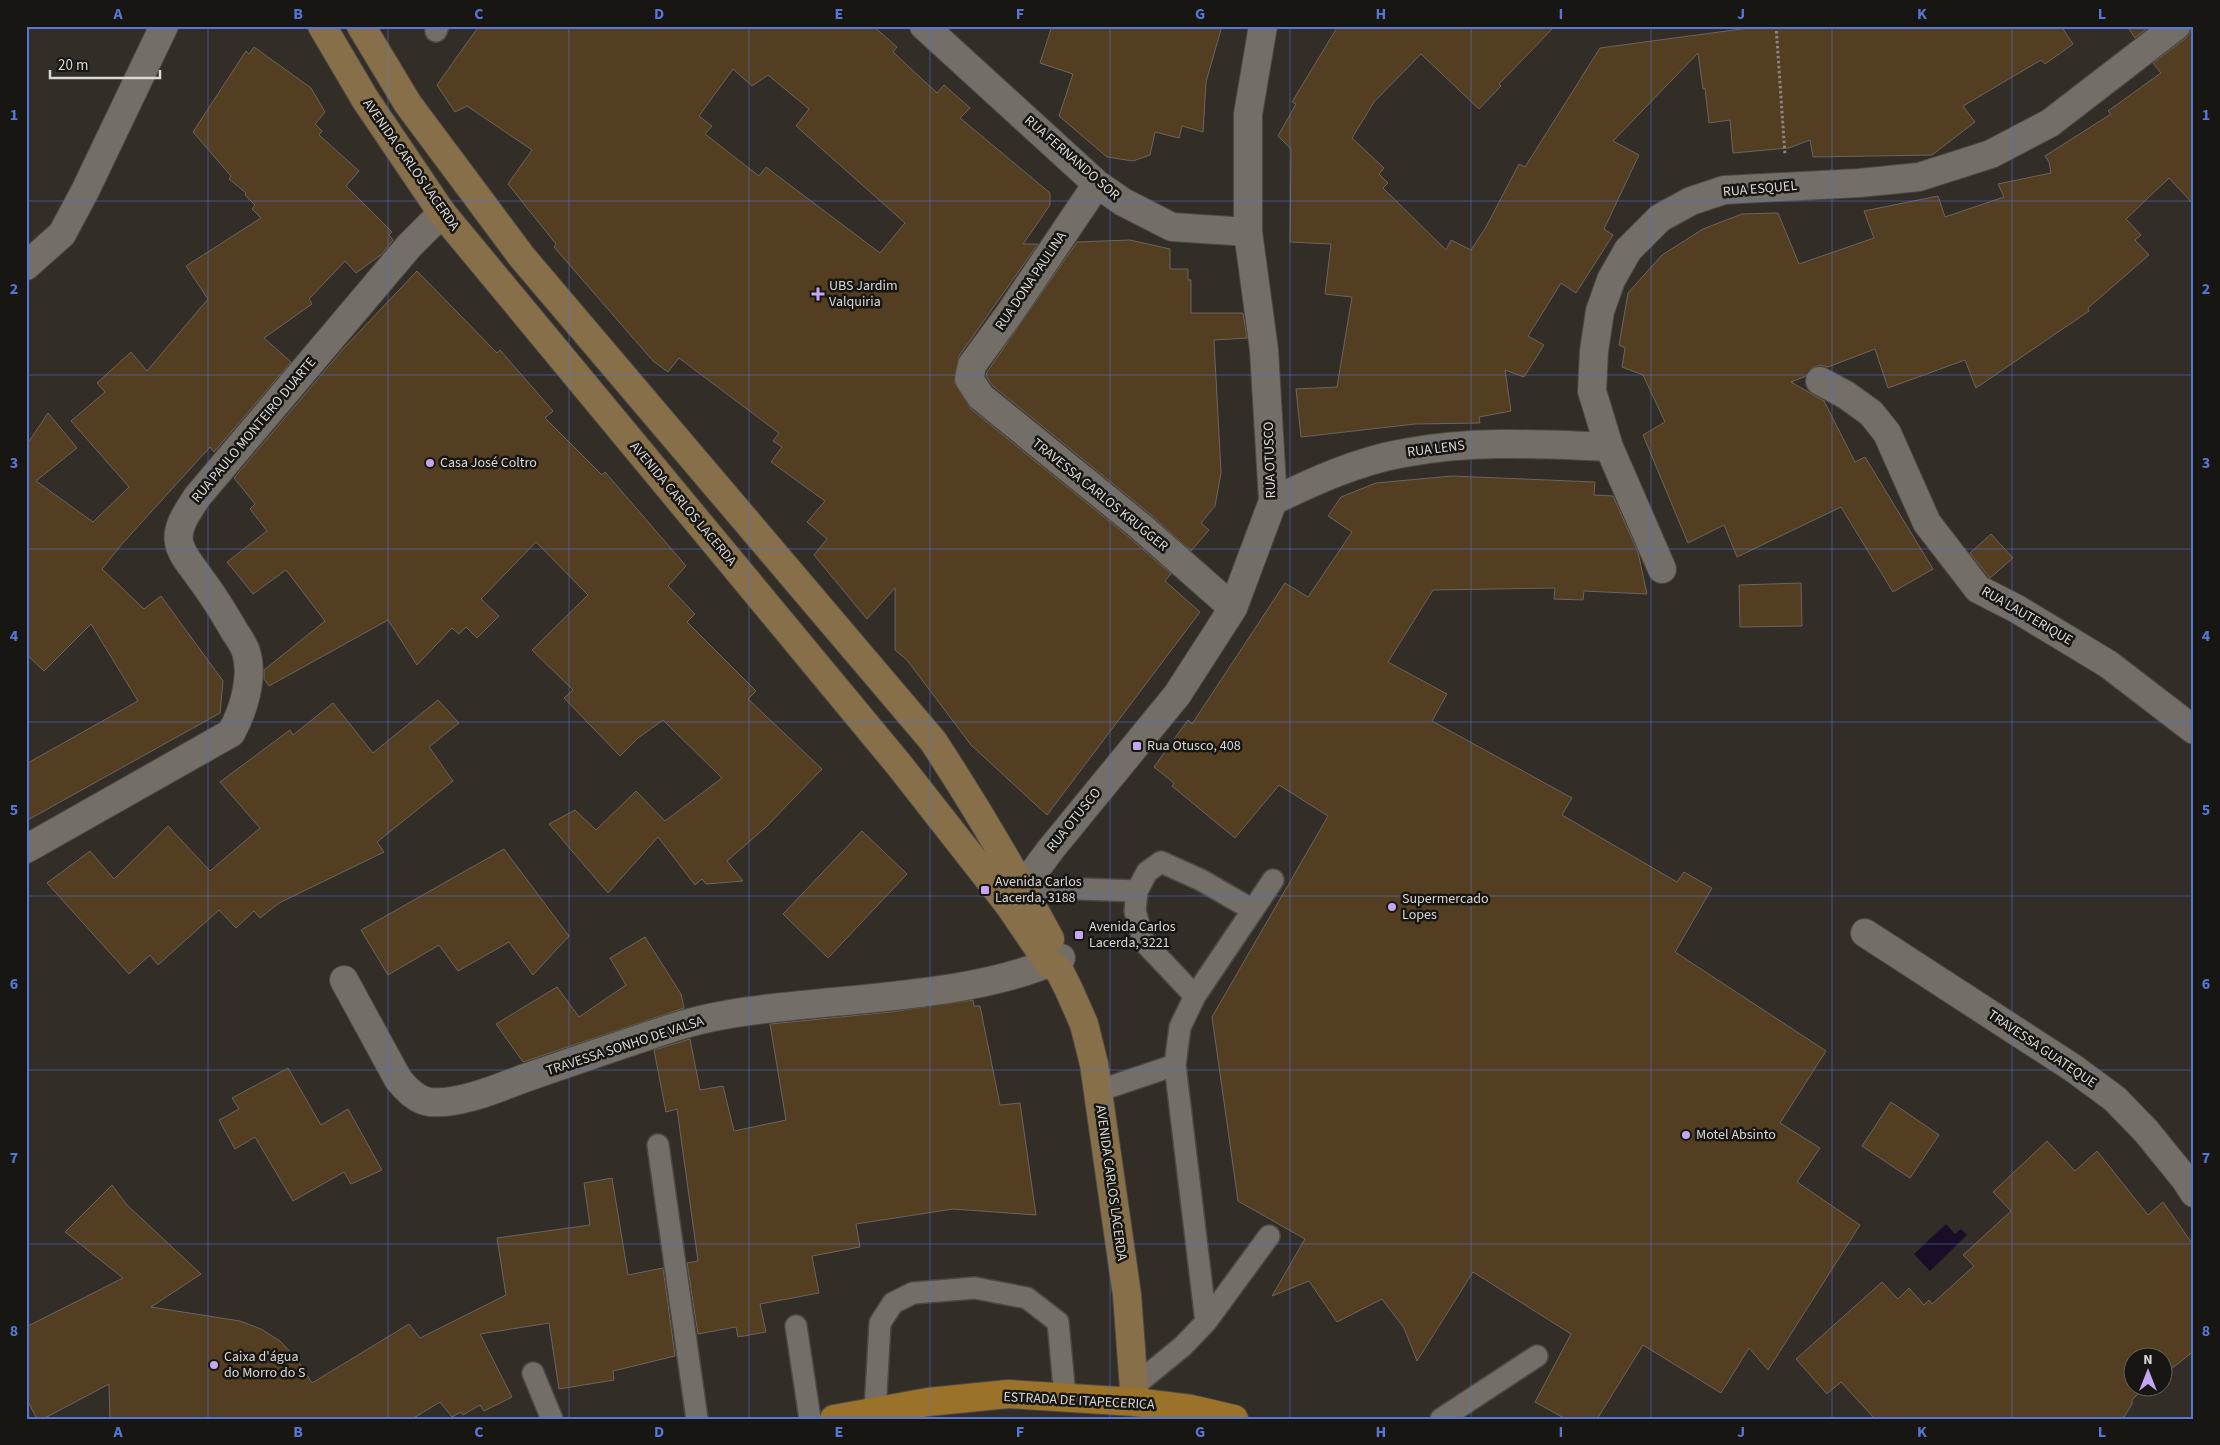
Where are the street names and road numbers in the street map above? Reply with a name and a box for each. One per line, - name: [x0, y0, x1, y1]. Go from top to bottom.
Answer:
- street label: AVENIDA CARLOS LACERDA: [358, 95, 464, 235]
- street label: RUA FERNANDO SOR: [1020, 111, 1124, 205]
- street label: RUA ESQUEL: [1722, 176, 1798, 202]
- street label: RUA DONA PAULINA: [990, 227, 1072, 334]
- street label: RUA PAULO MONTEIRO DUARTE: [187, 353, 321, 507]
- street label: RUA OTUSCO: [1259, 421, 1281, 499]
- street label: TRAVESSA CARLOS KRUGGER: [1028, 434, 1172, 556]
- street label: RUA LENS: [1406, 436, 1466, 462]
- street label: AVENIDA CARLOS LACERDA: [625, 437, 741, 571]
- street label: RUA LAUTERIQUE: [1978, 582, 2076, 650]
- street label: RUA OTUSCO: [1042, 784, 1106, 856]
- street label: TRAVESSA GUATEQUE: [1984, 1005, 2100, 1093]
- street label: TRAVESSA SONHO DE VALSA: [544, 1011, 707, 1081]
- street label: AVENIDA CARLOS LACERDA: [1090, 1104, 1132, 1262]
- street label: ESTRADA DE ITAPECERICA: [1003, 1387, 1156, 1415]

